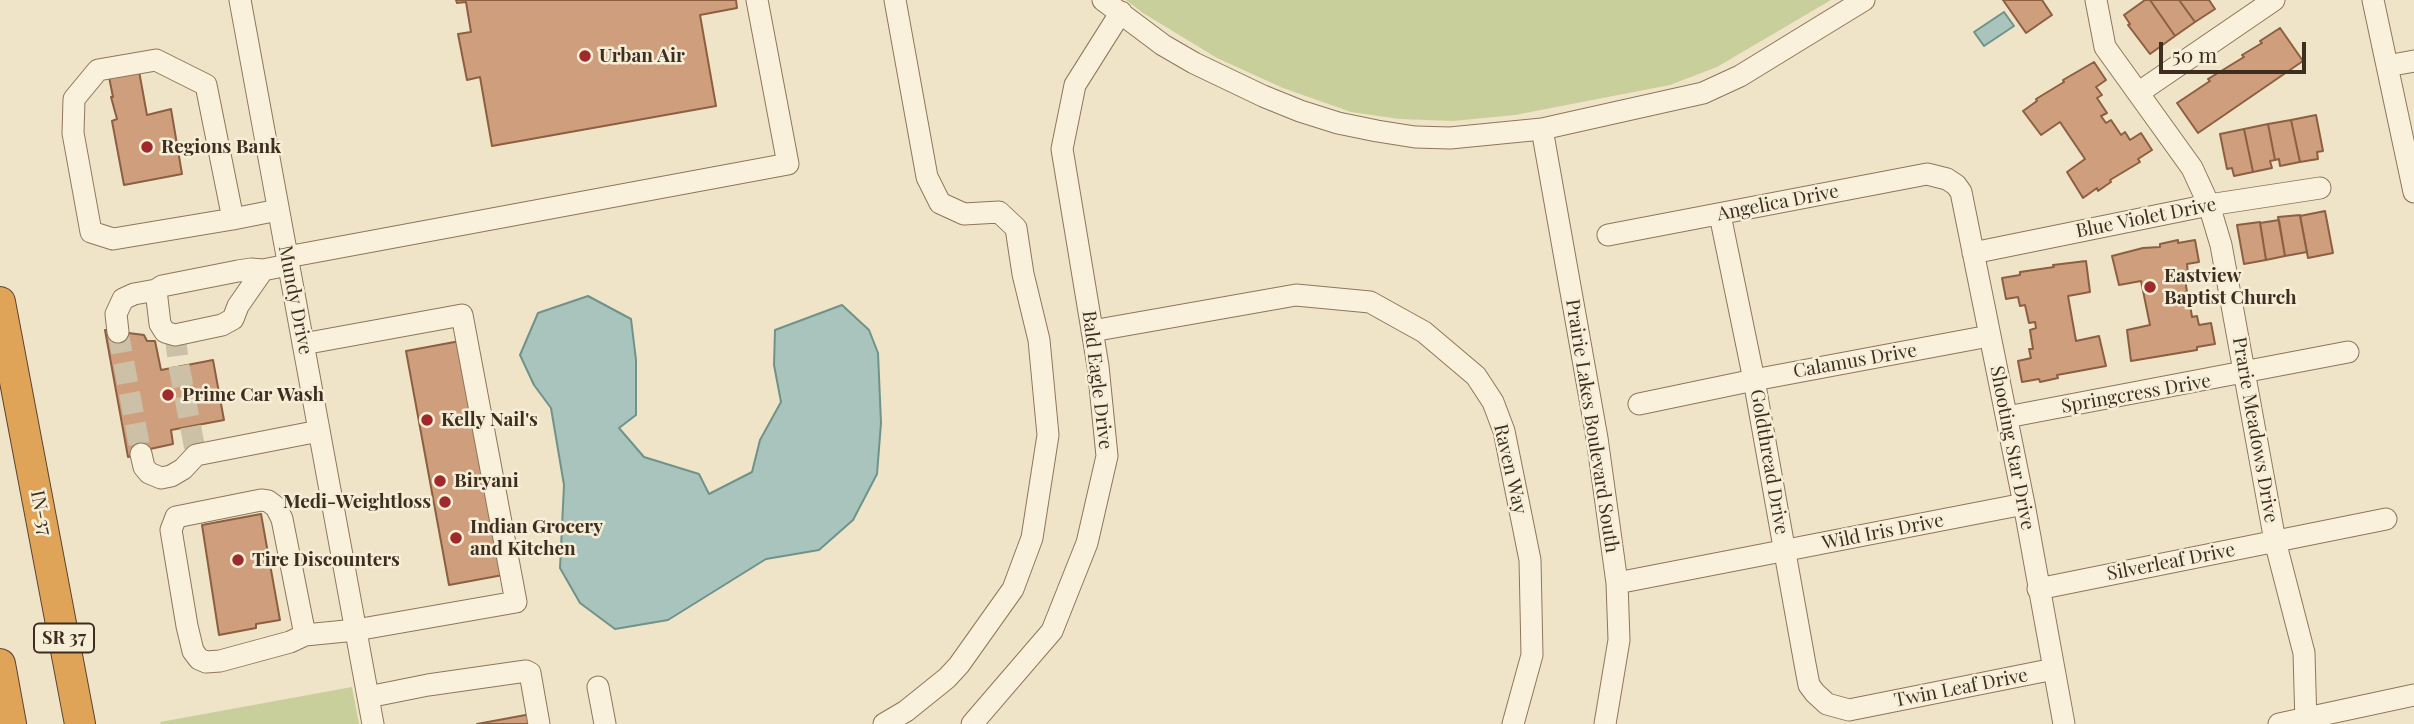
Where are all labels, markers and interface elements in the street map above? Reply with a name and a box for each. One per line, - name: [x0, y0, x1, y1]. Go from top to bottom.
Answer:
- scale bar: [2162, 28, 2309, 72]
- text: 50 m: [2172, 40, 2217, 68]
- place label: Urban Air: [599, 45, 685, 67]
- marker: Urban Air: [577, 48, 593, 64]
- place label: Regions Bank: [161, 136, 281, 158]
- marker: Regions Bank: [139, 139, 155, 155]
- street label: Angelica Drive: [1715, 180, 1841, 226]
- street label: Blue Violet Drive: [2074, 193, 2218, 243]
- street label: Mundy Drive: [273, 244, 317, 356]
- place label: Eastview Baptist Church: [2164, 265, 2297, 309]
- marker: Eastview Baptist Church: [2142, 279, 2158, 295]
- street label: Prairie Lakes Boulevard South: [1561, 298, 1623, 554]
- street label: Bald Eagle Drive: [1077, 309, 1117, 451]
- street label: Prarie Meadows Drive: [2227, 335, 2283, 525]
- street label: Calamus Drive: [1791, 339, 1919, 383]
- street label: Shooting Star Drive: [1985, 364, 2039, 532]
- street label: Springcress Drive: [2059, 370, 2213, 418]
- place label: Prime Car Wash: [182, 384, 324, 406]
- marker: Prime Car Wash: [160, 387, 176, 403]
- street label: Goldthread Drive: [1745, 388, 1793, 536]
- place label: Kelly Nail's: [441, 409, 538, 431]
- marker: Kelly Nail's: [419, 412, 435, 428]
- street label: Raven Way: [1489, 422, 1531, 516]
- place label: Biryani: [454, 470, 519, 492]
- marker: Biryani: [432, 473, 448, 489]
- street label: IN-37: [25, 489, 57, 537]
- place label: Medi-Weightloss: [283, 491, 431, 513]
- marker: Medi-Weightloss: [437, 494, 453, 510]
- street label: Wild Iris Drive: [1820, 509, 1946, 555]
- place label: Indian Grocery and Kitchen: [470, 516, 603, 560]
- marker: Indian Grocery and Kitchen: [448, 530, 464, 546]
- street label: Silverleaf Drive: [2105, 538, 2237, 586]
- place label: Tire Discounters: [252, 549, 400, 571]
- marker: Tire Discounters: [230, 552, 246, 568]
- road number: SR 37: [34, 624, 94, 652]
- street label: Twin Leaf Drive: [1892, 664, 2030, 712]

